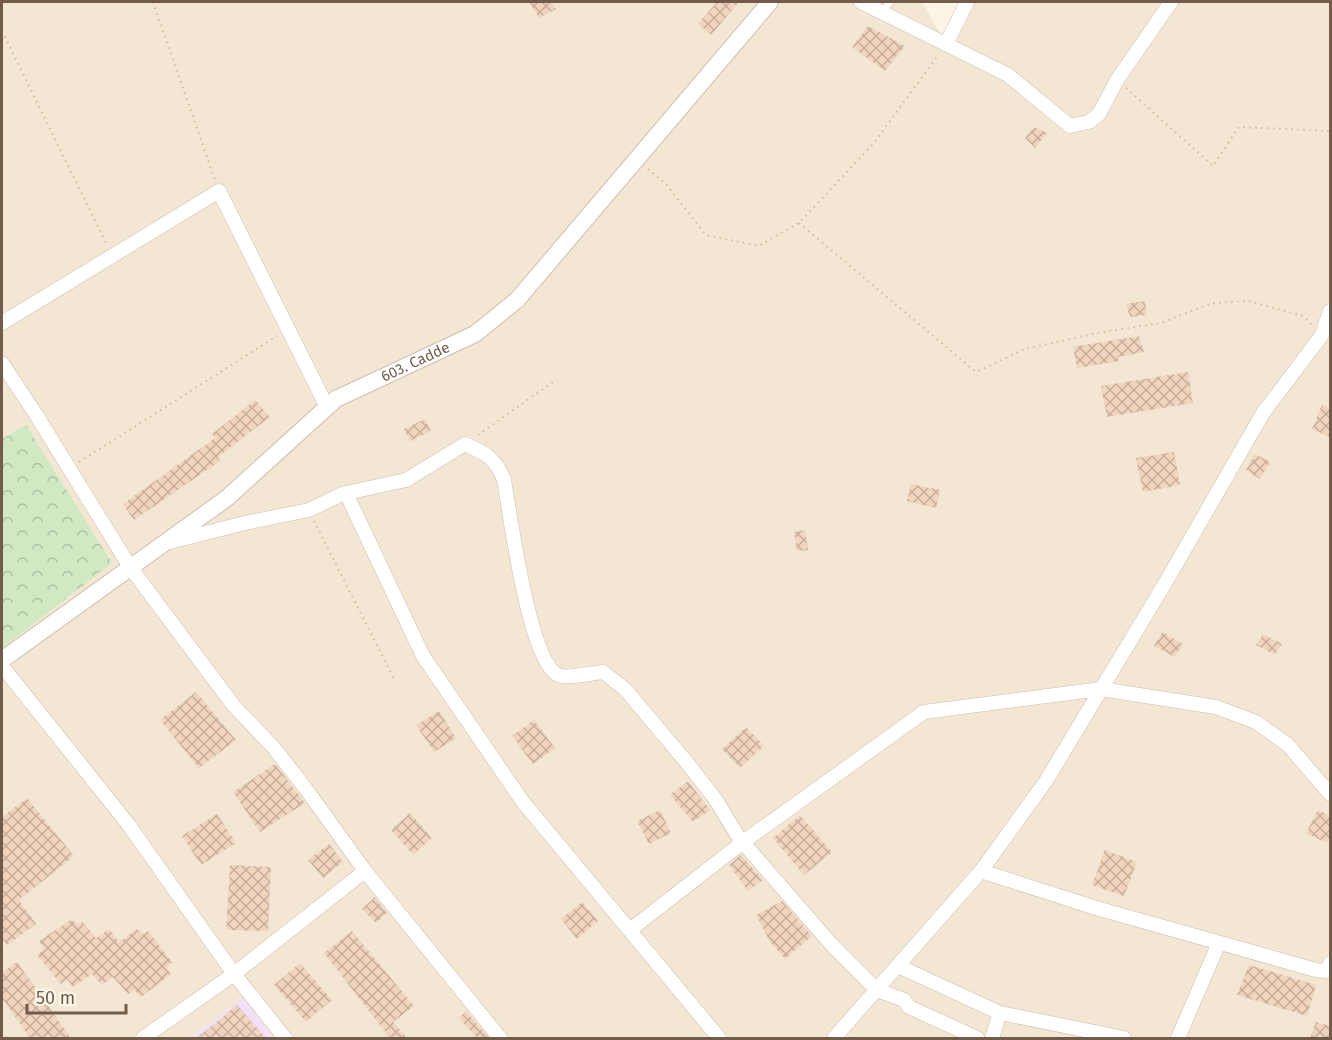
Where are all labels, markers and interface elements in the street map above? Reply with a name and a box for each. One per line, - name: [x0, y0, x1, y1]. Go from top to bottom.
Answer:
- street label: 603. Cadde: [378, 338, 453, 386]
- scale bar: [27, 977, 126, 1015]
- text: 50 m: [36, 987, 75, 1009]

